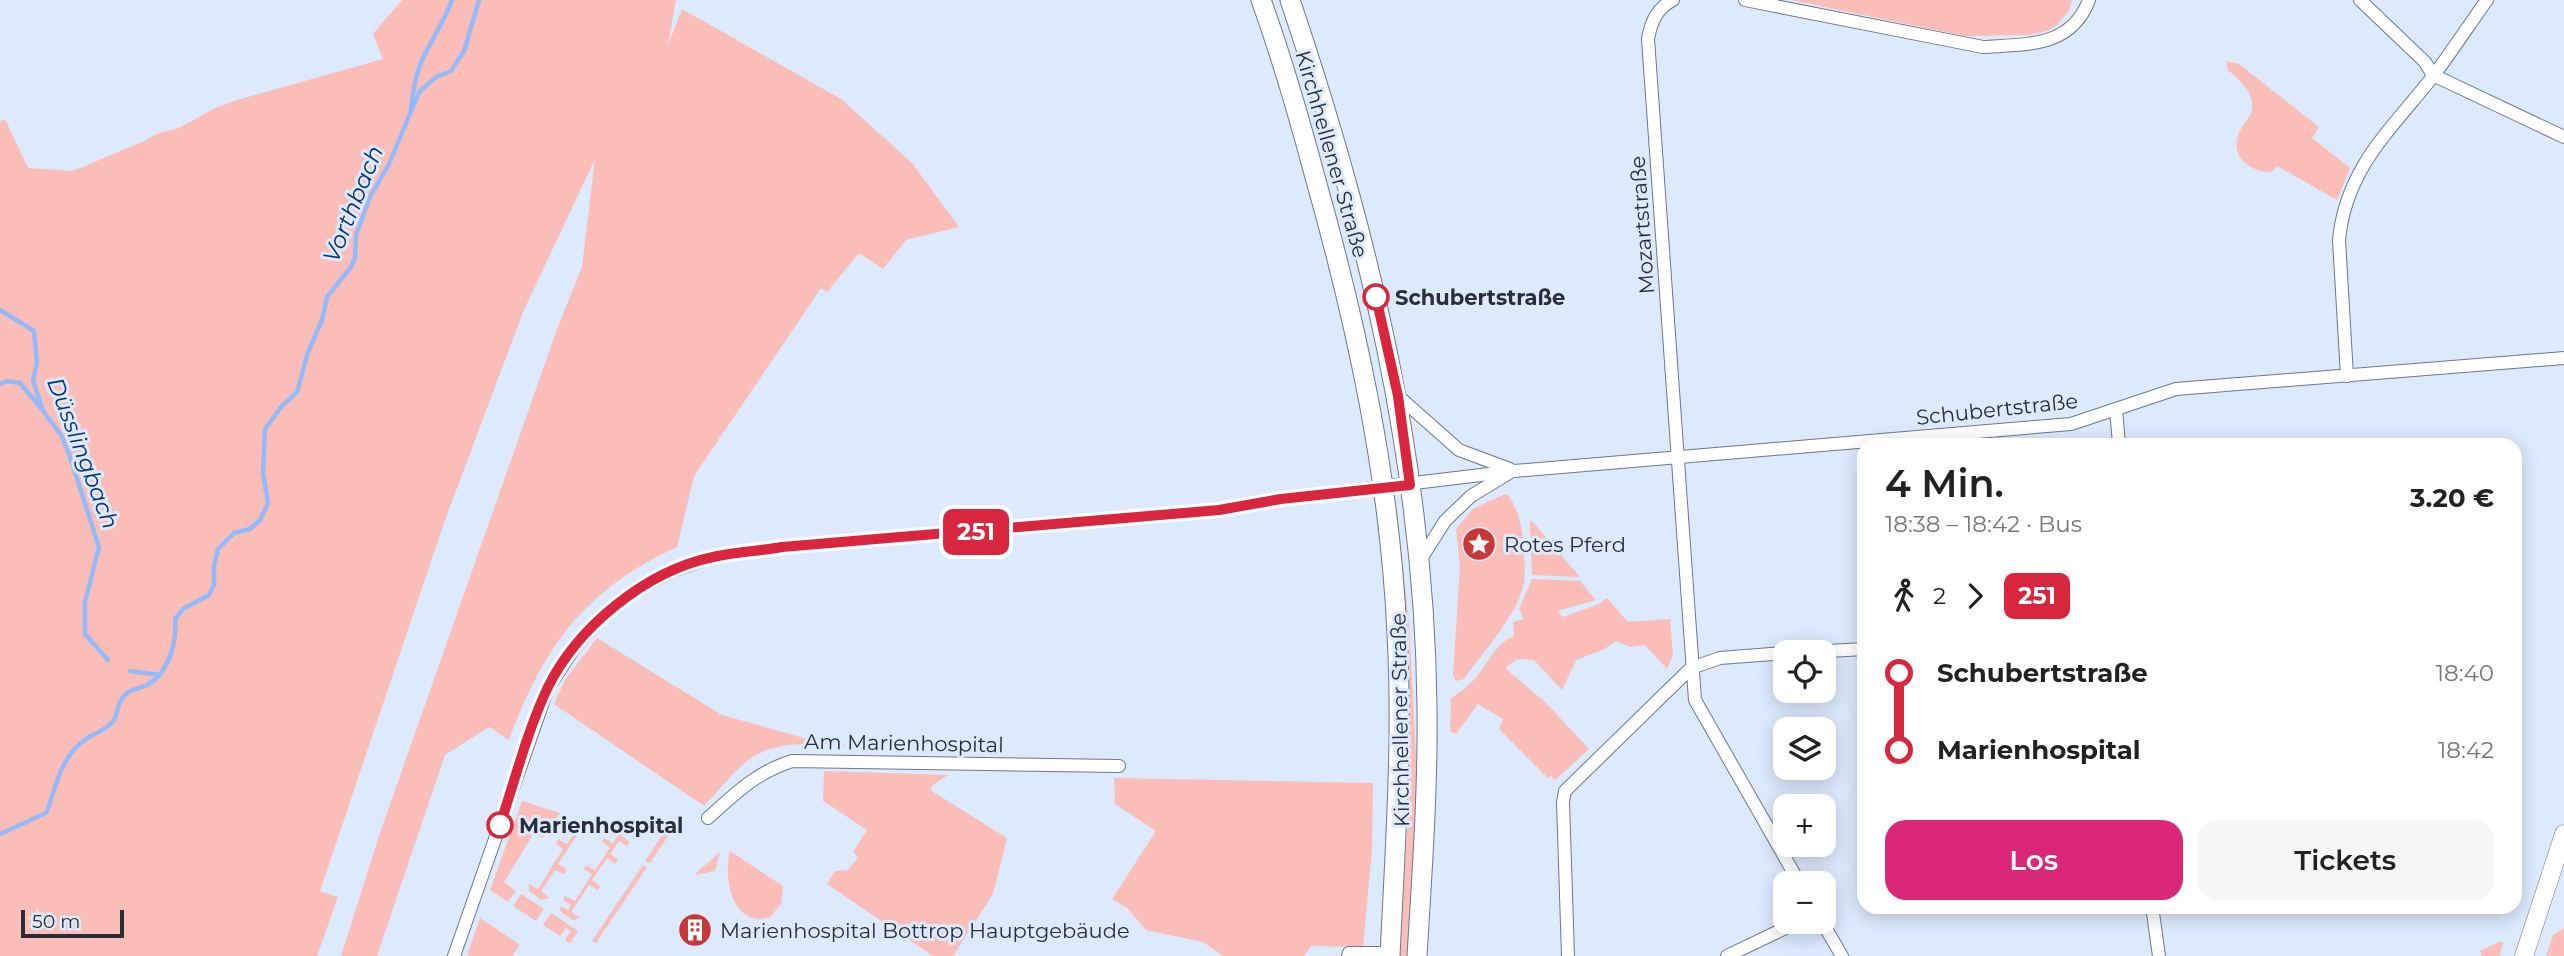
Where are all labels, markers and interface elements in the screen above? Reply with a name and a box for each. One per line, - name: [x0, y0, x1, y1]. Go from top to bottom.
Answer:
- street label: Kirchhellener Straße: [1290, 48, 1374, 260]
- water label: Vorthbach: [317, 142, 389, 266]
- street label: Mozartstraße: [1625, 155, 1659, 295]
- marker: Schubertstraße: [1363, 284, 1389, 310]
- place label: Schubertstraße: [1395, 285, 1565, 310]
- water label: Düsslingbach: [41, 373, 125, 533]
- street label: Schubertstraße: [1915, 388, 2079, 430]
- text: 4 Min.: [1885, 460, 2004, 507]
- text: 3.20 €: [2410, 482, 2494, 514]
- line badge: 251: [936, 509, 1016, 555]
- text: 18:38 – 18:42 · Bus: [1885, 510, 2082, 538]
- text: 251: [957, 517, 995, 546]
- place icon: Rotes Pferd: [1460, 525, 1498, 563]
- place label: Rotes Pferd: [1504, 532, 1626, 557]
- icon: walk: [1885, 577, 1923, 615]
- icon: forward: [1956, 577, 1994, 615]
- text: 251: [2018, 581, 2056, 610]
- text: 2: [1933, 582, 1946, 610]
- street label: Kirchhellener Straße: [1386, 613, 1414, 827]
- map controls: [1773, 640, 1836, 934]
- button: locate: [1773, 640, 1836, 703]
- text: Schubertstraße: [1937, 657, 2148, 689]
- text: 18:40: [2436, 659, 2494, 687]
- button: layers: [1773, 717, 1836, 780]
- street label: Am Marienhospital: [804, 729, 1004, 757]
- text: Marienhospital: [1937, 734, 2141, 766]
- text: 18:42: [2438, 736, 2494, 764]
- button: +: [1773, 794, 1836, 857]
- marker: Marienhospital: [487, 812, 513, 838]
- place label: Marienhospital: [519, 813, 683, 838]
- button: Los: [1885, 820, 2183, 900]
- button: Tickets: [2197, 820, 2494, 900]
- button: −: [1773, 871, 1836, 934]
- scale bar: [21, 907, 124, 939]
- text: 50 m: [32, 910, 80, 933]
- building icon: Marienhospital Bottrop Hauptgebäude: [676, 911, 714, 949]
- place label: Marienhospital Bottrop Hauptgebäude: [720, 918, 1130, 943]

